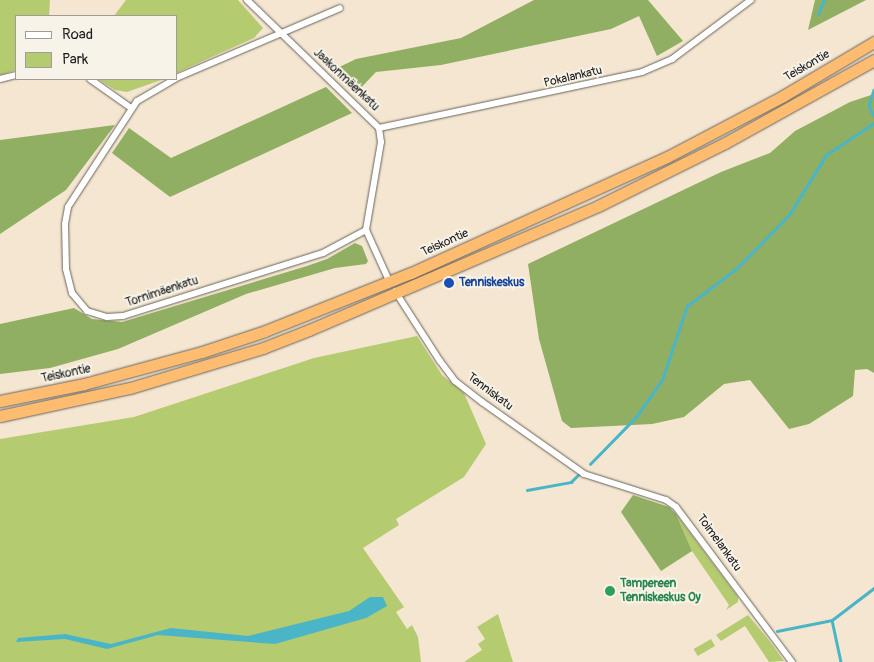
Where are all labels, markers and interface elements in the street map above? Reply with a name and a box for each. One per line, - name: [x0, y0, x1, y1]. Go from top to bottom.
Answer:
- legend: [15, 15, 178, 80]
- text: Road: [62, 25, 93, 44]
- street label: Jaakonmäenkatu: [310, 46, 382, 114]
- street label: Teiskontie: [782, 47, 832, 85]
- text: Park: [62, 50, 88, 69]
- street label: Pokalankatu: [542, 63, 604, 91]
- street label: Teiskontie: [419, 226, 471, 260]
- street label: Tornimäenkatu: [124, 273, 200, 311]
- place label: Tenniskeskus: [459, 276, 524, 290]
- marker: Tenniskeskus: [443, 277, 455, 289]
- street label: Teiskontie: [40, 362, 92, 386]
- street label: Tenniskatu: [464, 370, 516, 414]
- street label: Toimelankatu: [693, 512, 745, 574]
- place label: Tampereen Tenniskeskus Oy: [620, 577, 701, 605]
- marker: Tampereen Tenniskeskus Oy: [604, 585, 616, 597]

